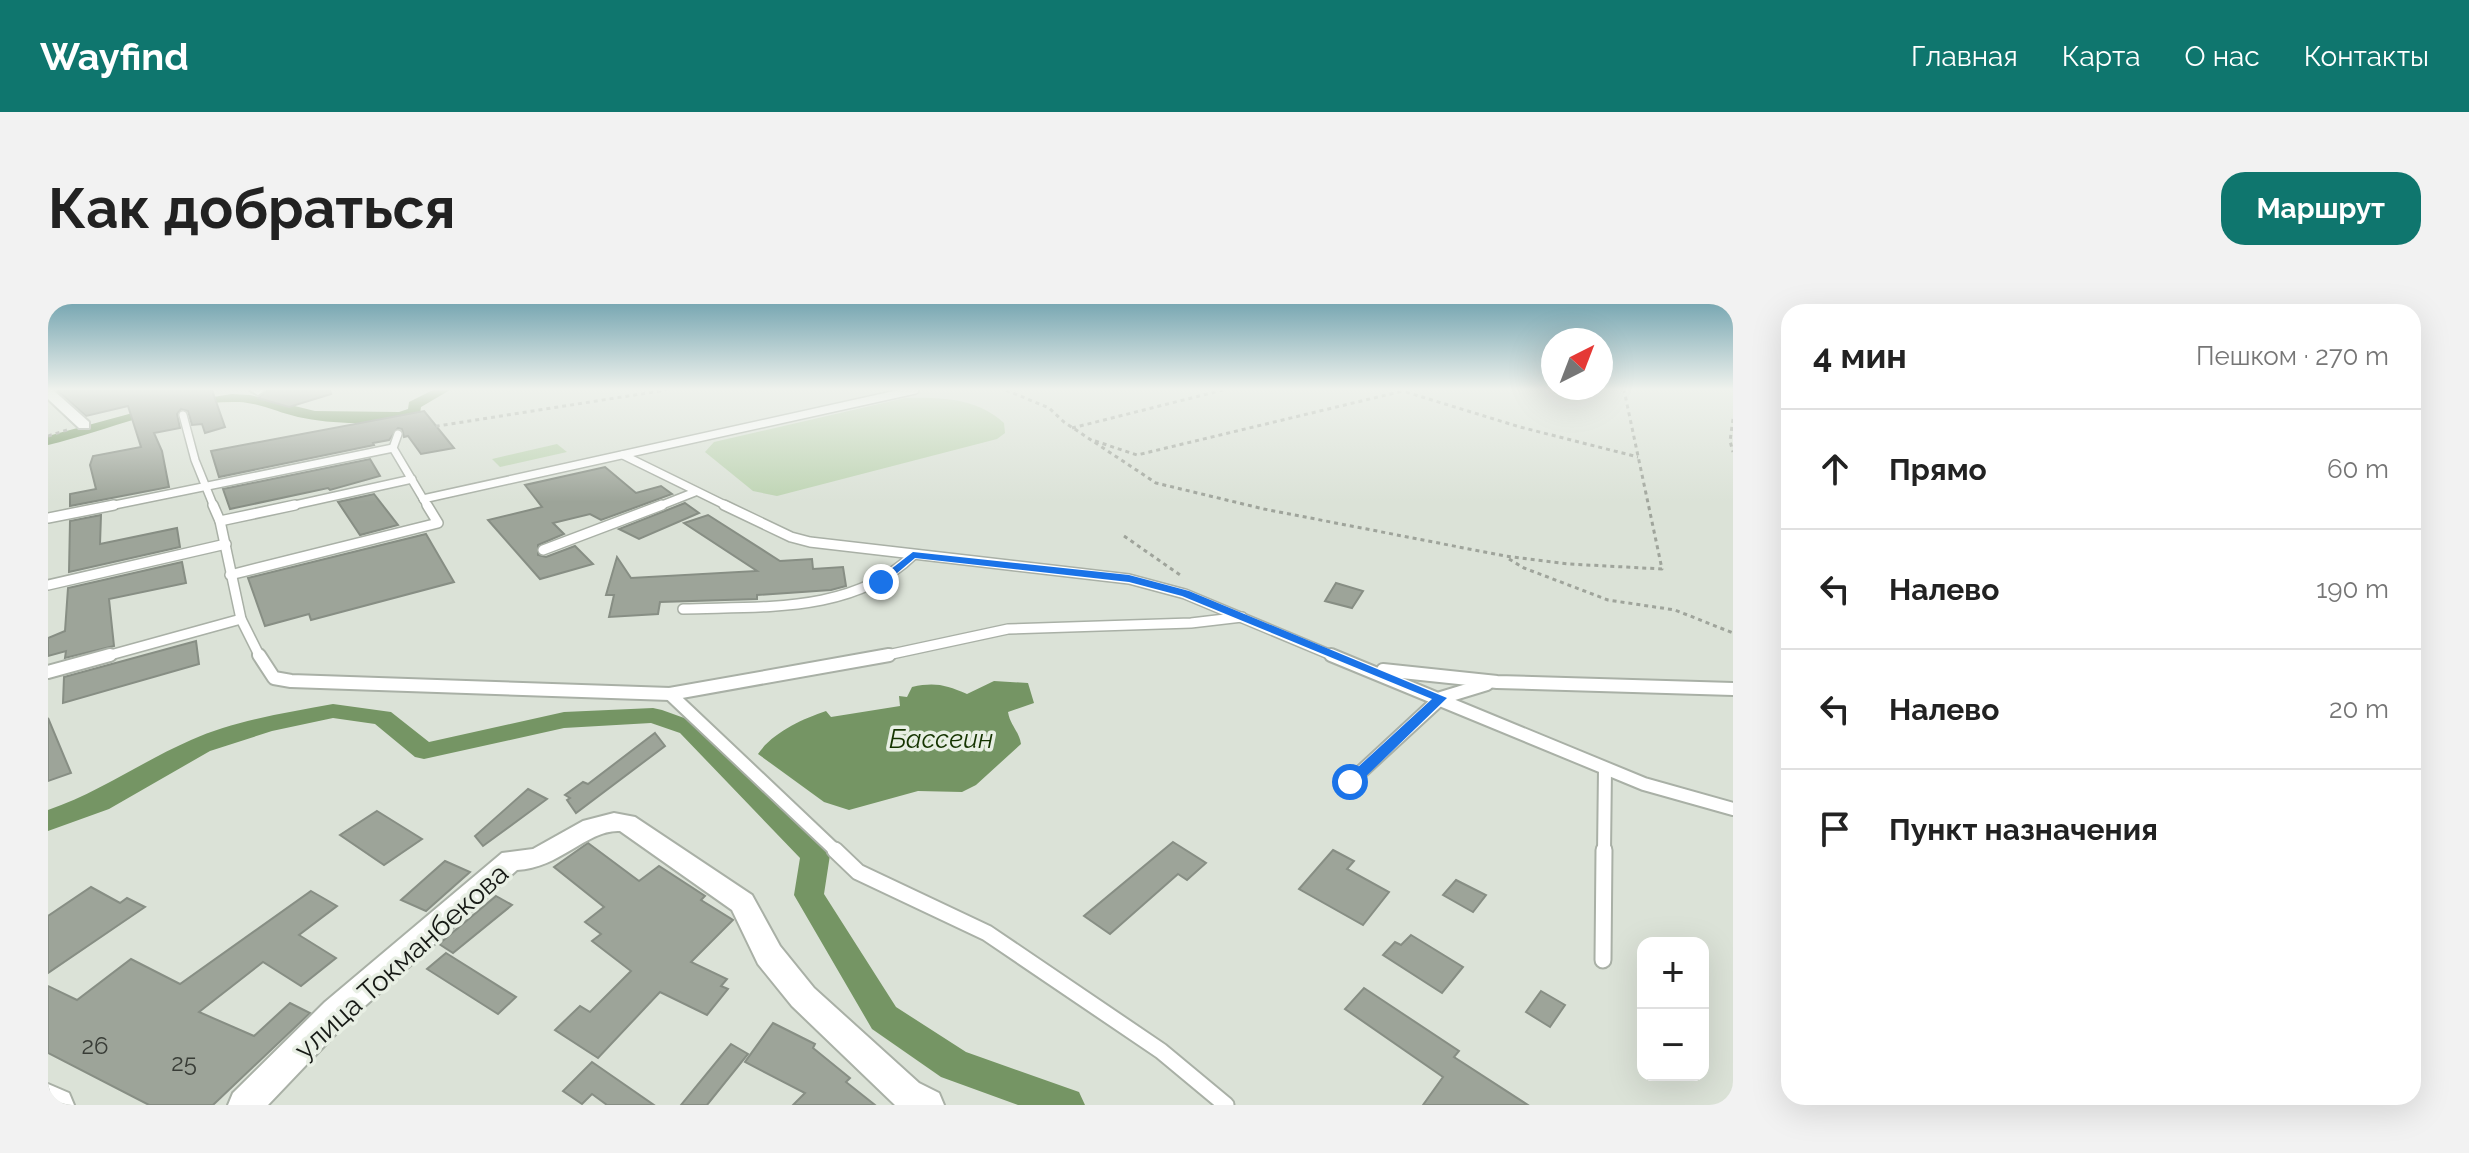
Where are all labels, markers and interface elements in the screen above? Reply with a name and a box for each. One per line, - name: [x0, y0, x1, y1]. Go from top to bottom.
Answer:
- text: Wayfind: [40, 34, 189, 79]
- text: Главная: [1911, 40, 2018, 73]
- text: Карта: [2062, 40, 2141, 73]
- text: О нас: [2185, 40, 2260, 73]
- text: Контакты: [2304, 40, 2429, 73]
- button: Маршрут: [2221, 172, 2421, 245]
- text: Как добраться: [48, 175, 455, 241]
- north arrow: [1541, 328, 1613, 400]
- text: 4 мин: [1813, 336, 1907, 376]
- text: Пешком · 270 m: [2196, 341, 2389, 371]
- icon: ahead: [1813, 447, 1857, 491]
- text: Прямо: [1889, 452, 1987, 487]
- text: 60 m: [2327, 454, 2389, 484]
- route end: [863, 564, 899, 600]
- icon: left: [1813, 567, 1857, 611]
- text: Налево: [1889, 572, 1999, 607]
- text: 190 m: [2316, 574, 2389, 604]
- icon: left: [1813, 687, 1857, 731]
- text: Налево: [1889, 692, 1999, 727]
- text: 20 m: [2329, 694, 2389, 724]
- water label: Бассеин: [889, 724, 993, 754]
- route start: [1332, 764, 1368, 800]
- icon: arrive: [1813, 807, 1857, 851]
- text: Пункт назначения: [1889, 812, 2158, 847]
- street label: улица Токманбекова: [288, 857, 515, 1066]
- map controls: [1637, 937, 1709, 1081]
- button: +: [1637, 937, 1709, 1009]
- button: −: [1637, 1009, 1709, 1081]
- house number: 26: [82, 1031, 108, 1060]
- house number: 25: [171, 1048, 197, 1077]

